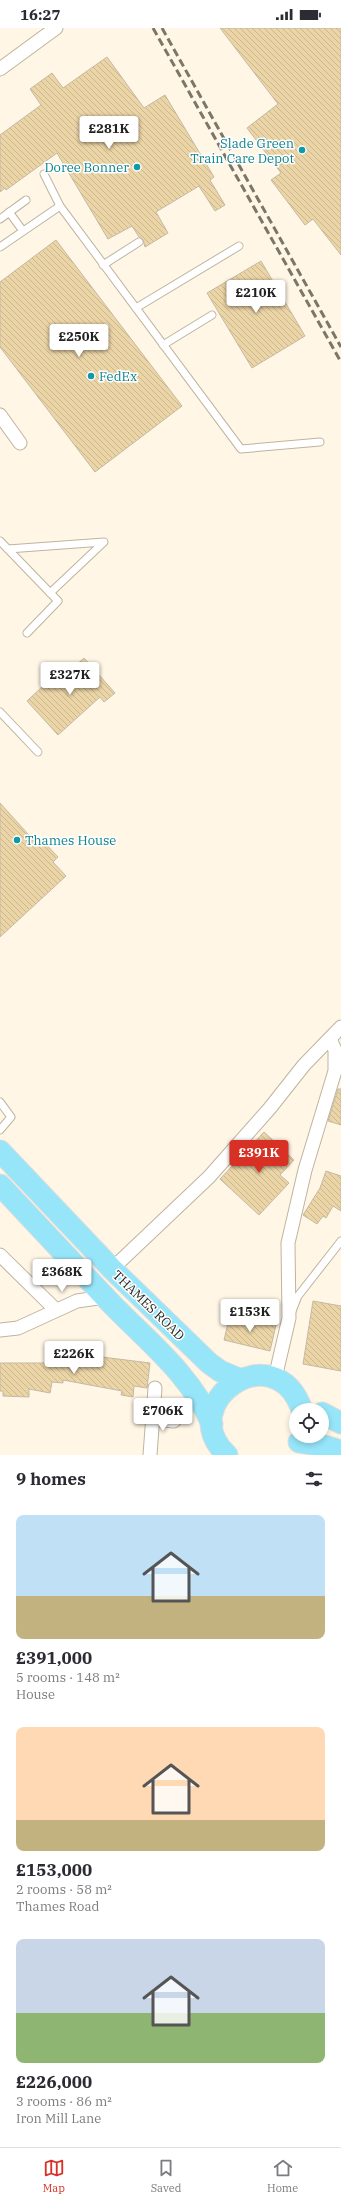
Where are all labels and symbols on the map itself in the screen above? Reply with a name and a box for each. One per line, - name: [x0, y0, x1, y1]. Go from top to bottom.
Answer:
- pin: £281K: [81, 116, 137, 150]
- place label: Slade Green Train Care Depot: [190, 135, 294, 167]
- marker: Slade Green Train Care Depot: [297, 145, 307, 155]
- place label: Doree Bonner: [44, 159, 129, 176]
- marker: Doree Bonner: [132, 162, 142, 172]
- pin: £210K: [228, 280, 284, 314]
- pin: £250K: [51, 324, 107, 358]
- place label: FedEx: [99, 368, 137, 385]
- marker: FedEx: [86, 371, 96, 381]
- pin: £327K: [42, 662, 98, 696]
- place label: Thames House: [25, 832, 116, 849]
- marker: Thames House: [12, 835, 22, 845]
- pin: £391K: [231, 1140, 287, 1174]
- pin: £368K: [34, 1259, 90, 1293]
- street label: THAMES ROAD: [109, 1267, 188, 1344]
- pin: £153K: [222, 1299, 278, 1333]
- pin: £226K: [46, 1341, 102, 1375]
- pin: £706K: [135, 1398, 191, 1432]

